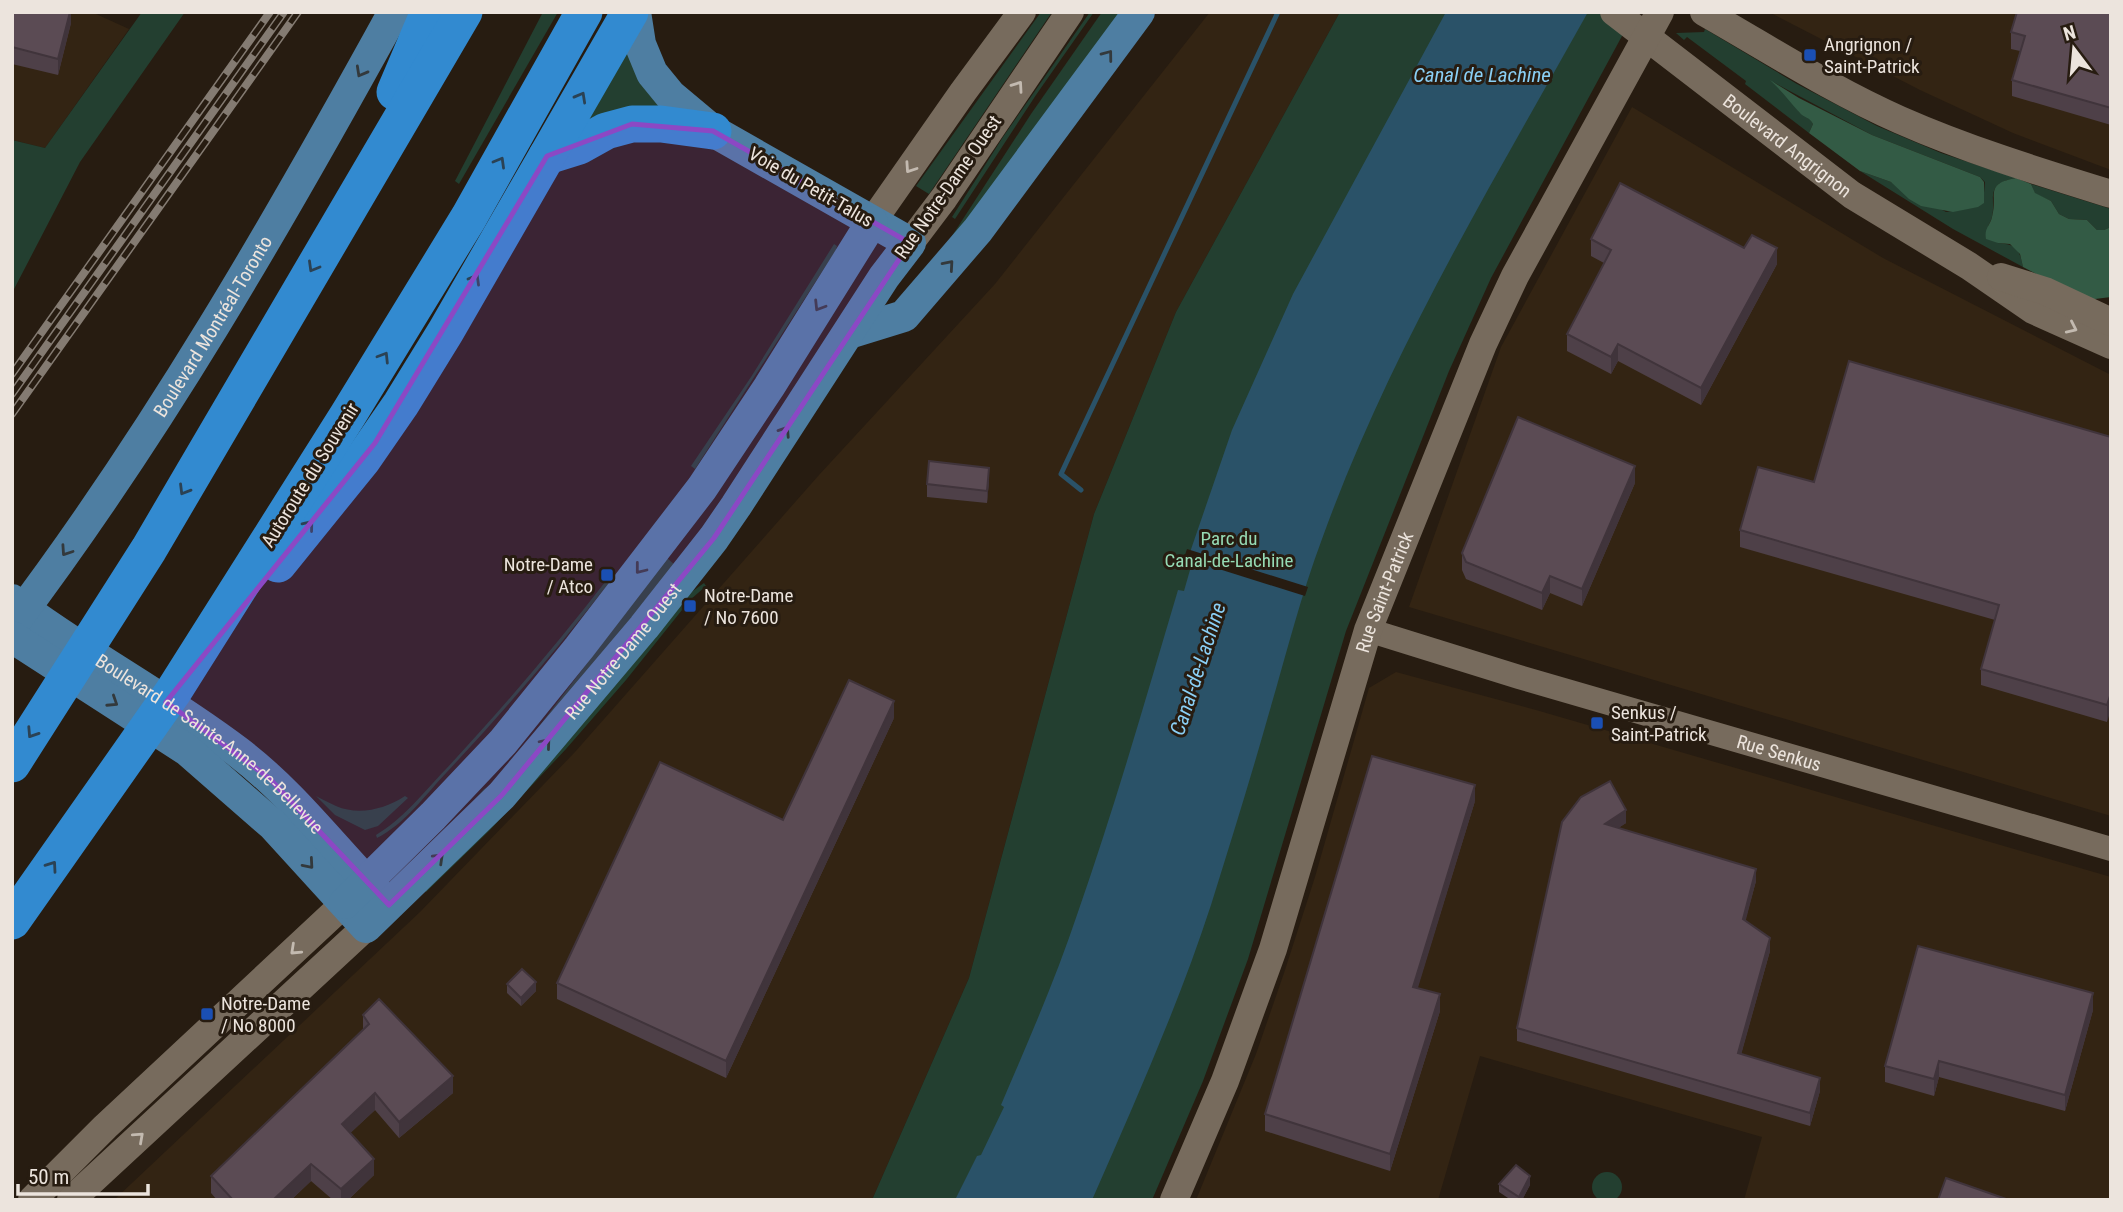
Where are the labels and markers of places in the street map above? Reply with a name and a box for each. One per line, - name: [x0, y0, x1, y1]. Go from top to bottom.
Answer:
- place label: Angrignon / Saint-Patrick: [1824, 33, 1920, 78]
- marker: Angrignon / Saint-Patrick: [1802, 47, 1818, 63]
- place label: Notre-Dame / Atco: [504, 553, 593, 598]
- marker: Notre-Dame / Atco: [599, 567, 615, 583]
- place label: Notre-Dame / No 7600: [704, 584, 793, 629]
- marker: Notre-Dame / No 7600: [682, 598, 698, 614]
- place label: Senkus / Saint-Patrick: [1611, 701, 1707, 746]
- marker: Senkus / Saint-Patrick: [1589, 715, 1605, 731]
- place label: Notre-Dame / No 8000: [221, 992, 310, 1037]
- marker: Notre-Dame / No 8000: [199, 1006, 215, 1022]

